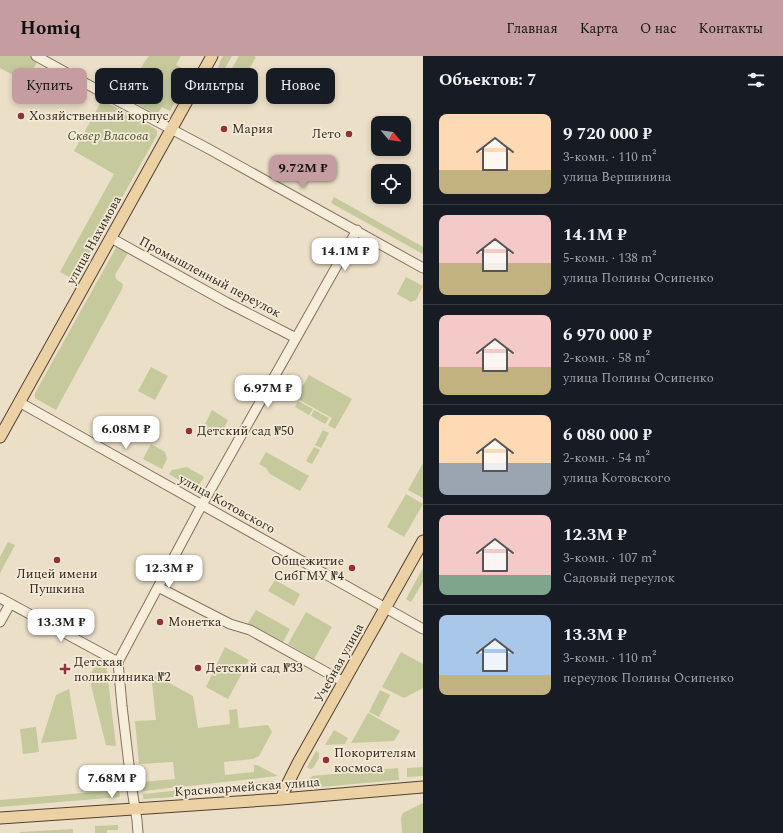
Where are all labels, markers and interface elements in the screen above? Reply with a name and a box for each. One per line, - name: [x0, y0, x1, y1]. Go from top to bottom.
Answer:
- text: Homiq: [20, 14, 81, 43]
- text: Главная: [506, 18, 558, 39]
- text: Карта: [580, 18, 618, 39]
- text: О нас: [640, 18, 677, 39]
- text: Контакты: [699, 18, 763, 39]
- text: Объектов: 7: [439, 67, 537, 93]
- chip: Купить: [12, 68, 87, 104]
- chip: Снять: [95, 68, 163, 104]
- chip: Фильтры: [171, 68, 258, 104]
- chip: Новое: [266, 68, 335, 104]
- icon: filters: [745, 69, 767, 91]
- place label: Хозяйственный корпус: [29, 106, 169, 126]
- marker: Хозяйственный корпус: [16, 111, 26, 121]
- north arrow: [371, 116, 411, 156]
- map controls: [371, 116, 411, 204]
- place label: Мария: [232, 119, 273, 139]
- text: 9 720 000 ₽: [563, 121, 652, 147]
- marker: Мария: [219, 124, 229, 134]
- place label: Лето: [312, 124, 341, 144]
- park label: Сквер Власова: [67, 126, 149, 146]
- marker: Лето: [344, 129, 354, 139]
- icon: home: [471, 130, 519, 178]
- text: 3-комн. · 110 m²: [563, 147, 656, 167]
- pin: 9.72M ₽: [266, 155, 340, 189]
- text: 9.72M ₽: [279, 158, 327, 178]
- button: locate: [371, 164, 411, 204]
- text: улица Вершинина: [563, 167, 671, 187]
- street label: улица Нахимова: [61, 191, 127, 289]
- text: 14.1M ₽: [563, 222, 627, 248]
- street label: Промышленный переулок: [135, 231, 285, 323]
- icon: home: [471, 231, 519, 279]
- pin: 14.1M ₽: [308, 238, 382, 272]
- text: 14.1M ₽: [321, 241, 369, 261]
- text: 5-комн. · 138 m²: [563, 248, 656, 268]
- text: улица Полины Осипенко: [563, 268, 714, 288]
- text: 6 970 000 ₽: [563, 322, 652, 348]
- icon: home: [471, 331, 519, 379]
- text: 2-комн. · 58 m²: [563, 348, 650, 368]
- text: улица Полины Осипенко: [563, 368, 714, 388]
- pin: 6.97M ₽: [231, 375, 305, 409]
- text: 6.97M ₽: [244, 378, 292, 398]
- pin: 6.08M ₽: [89, 416, 163, 450]
- text: 6.08M ₽: [102, 419, 150, 439]
- place label: Детский сад №50: [197, 421, 294, 441]
- text: 6 080 000 ₽: [563, 422, 652, 448]
- marker: Детский сад №50: [184, 426, 194, 436]
- icon: home: [471, 431, 519, 479]
- text: 2-комн. · 54 m²: [563, 448, 650, 468]
- text: улица Котовского: [563, 468, 670, 488]
- street label: улица Котовского: [174, 469, 279, 539]
- text: 12.3M ₽: [563, 522, 627, 548]
- icon: home: [471, 531, 519, 579]
- text: 3-комн. · 107 m²: [563, 548, 656, 568]
- place label: Общежитие СибГМУ №4: [271, 551, 344, 586]
- marker: Лицей имени Пушкина: [52, 555, 62, 565]
- pin: 12.3M ₽: [132, 555, 206, 589]
- text: 12.3M ₽: [145, 558, 193, 578]
- marker: Общежитие СибГМУ №4: [347, 563, 357, 573]
- place label: Лицей имени Пушкина: [16, 564, 98, 599]
- text: Садовый переулок: [563, 568, 675, 588]
- pin: 13.3M ₽: [24, 609, 98, 643]
- text: 13.3M ₽: [37, 612, 85, 632]
- place label: Монетка: [168, 612, 222, 632]
- marker: Монетка: [155, 617, 165, 627]
- street label: Учебная улица: [309, 619, 369, 706]
- text: 13.3M ₽: [563, 622, 627, 648]
- icon: home: [471, 631, 519, 679]
- text: 3-комн. · 110 m²: [563, 648, 656, 668]
- place label: Детская поликлиника №2: [74, 652, 171, 687]
- place label: Детский сад №33: [206, 658, 303, 678]
- marker: Детская поликлиника №2: [59, 663, 71, 675]
- marker: Детский сад №33: [193, 663, 203, 673]
- text: переулок Полины Осипенко: [563, 668, 734, 688]
- place label: Покорителям космоса: [334, 743, 416, 778]
- marker: Покорителям космоса: [321, 755, 331, 765]
- pin: 7.68M ₽: [75, 765, 149, 799]
- text: 7.68M ₽: [88, 768, 136, 788]
- street label: Красноармейская улица: [173, 772, 321, 802]

